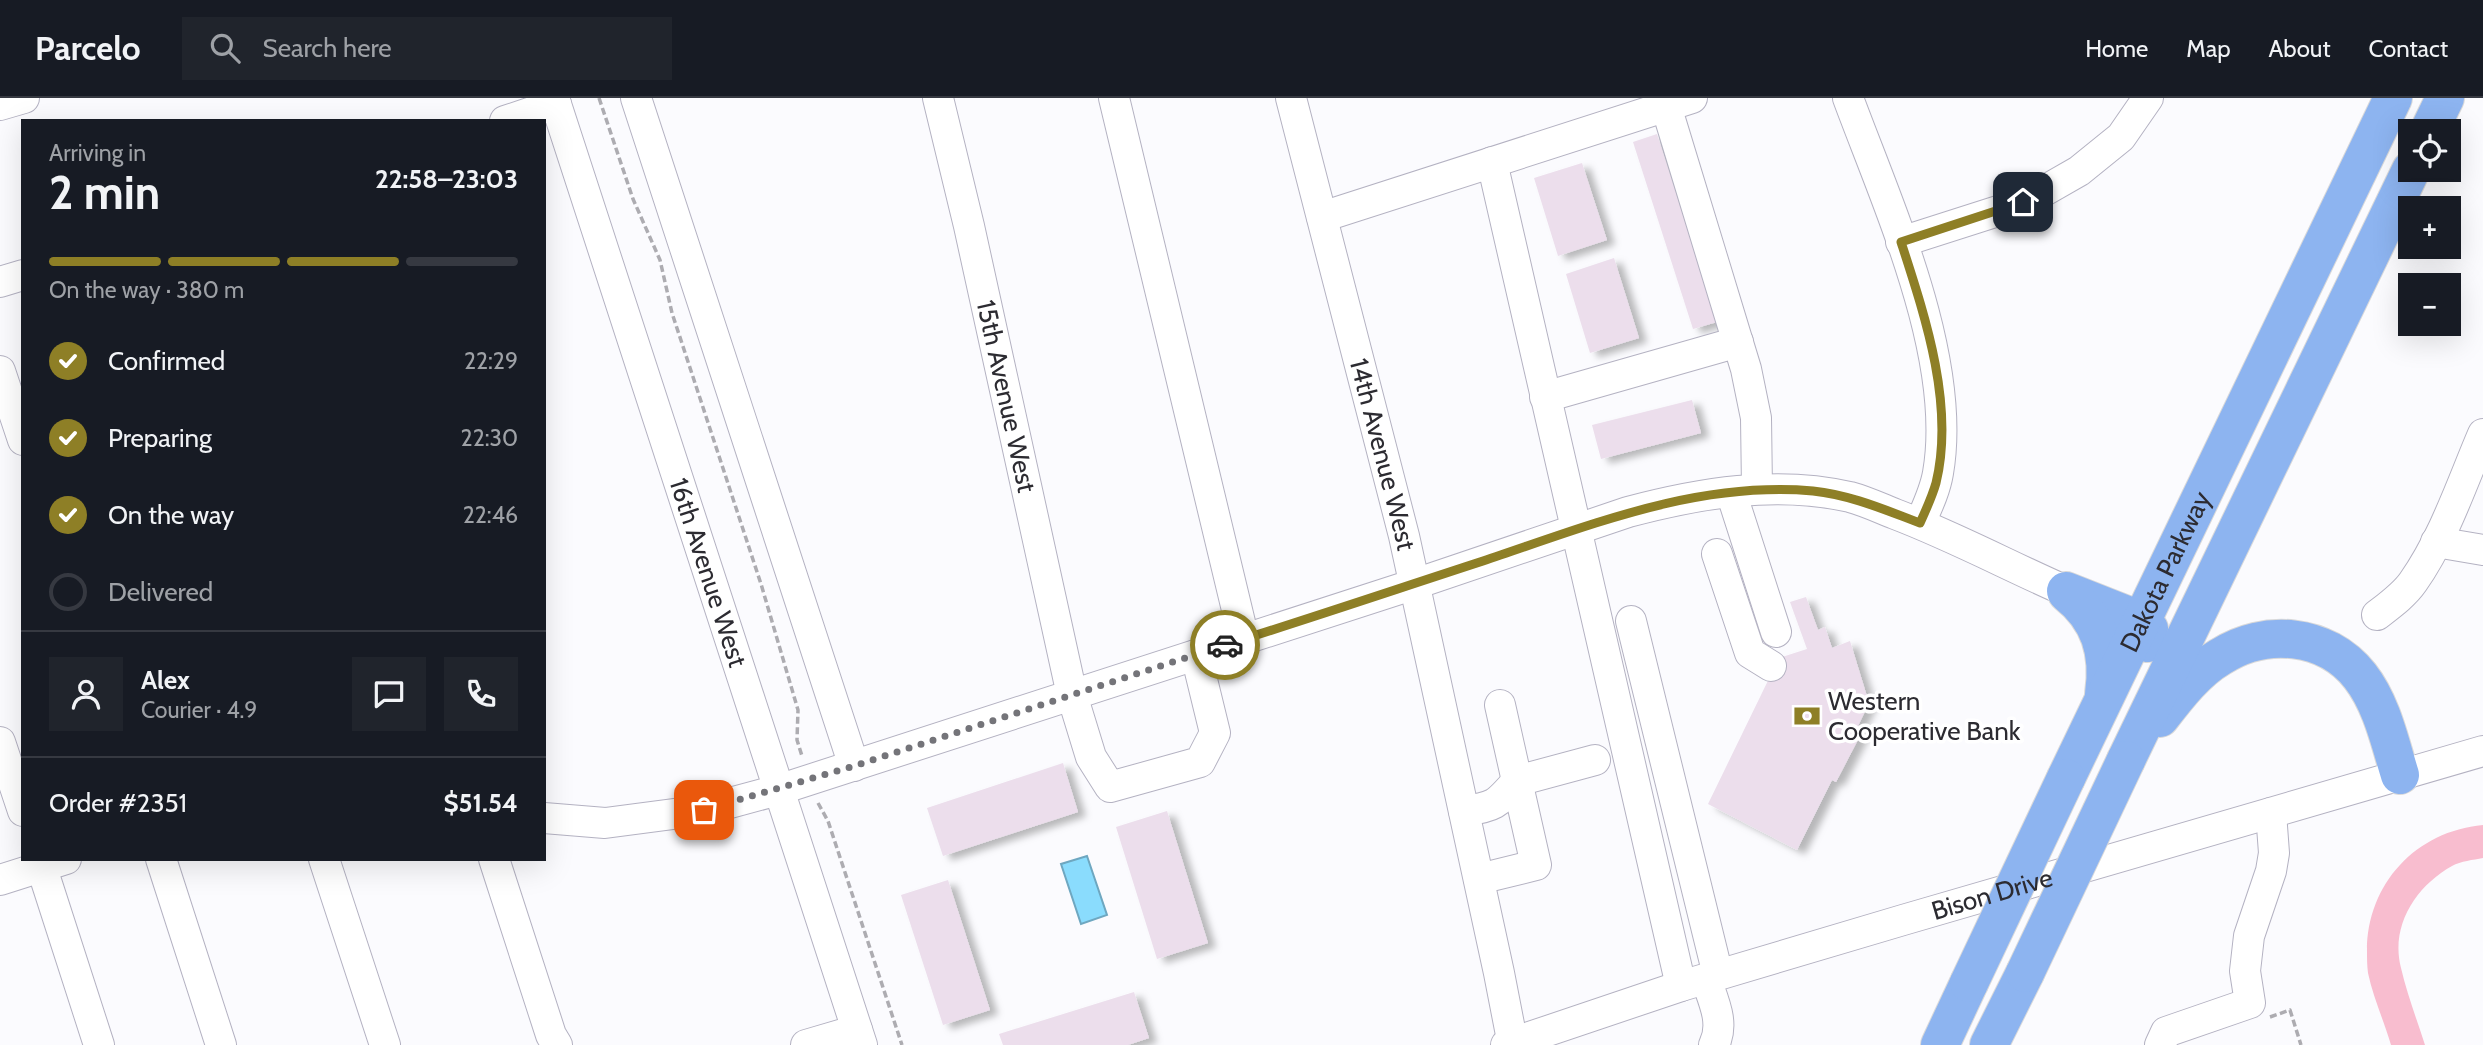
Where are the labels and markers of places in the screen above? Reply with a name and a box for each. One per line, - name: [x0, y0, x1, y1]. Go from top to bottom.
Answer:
- pin: [1993, 172, 2053, 232]
- place label: Western Cooperative Bank: [1828, 685, 2021, 747]
- bank icon: Western Cooperative Bank: [1792, 701, 1822, 731]
- pin: [674, 780, 734, 840]

